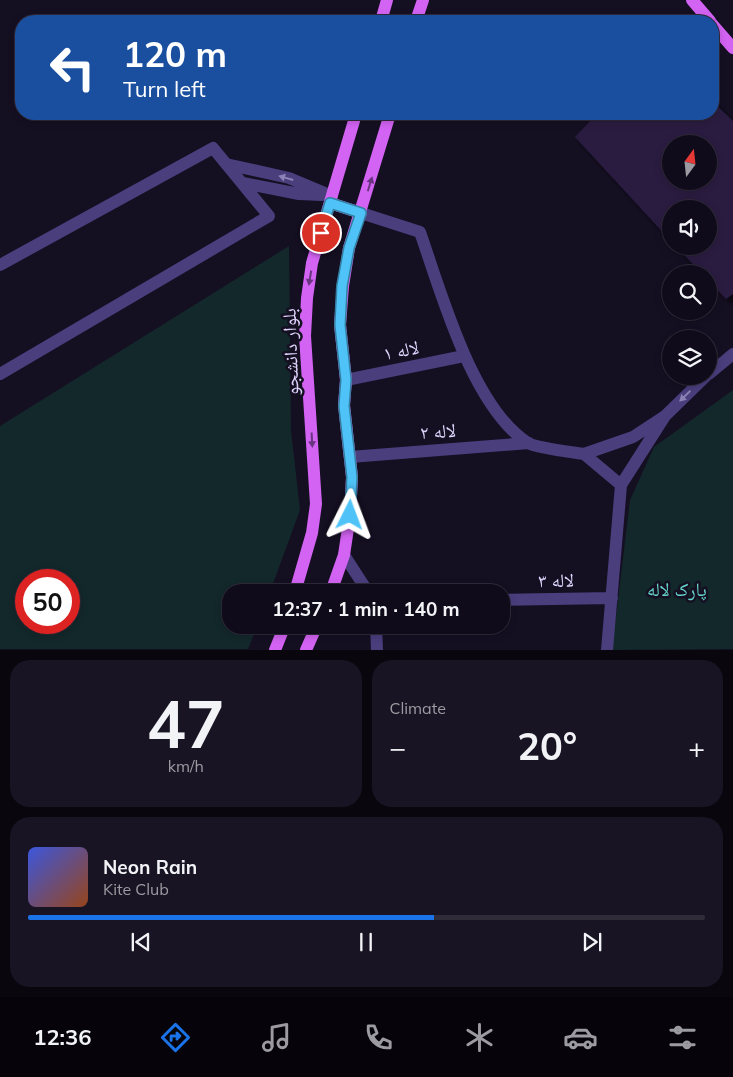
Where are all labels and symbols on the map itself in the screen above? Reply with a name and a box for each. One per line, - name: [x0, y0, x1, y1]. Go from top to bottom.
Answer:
- north arrow: [662, 135, 718, 190]
- one-way arrow: [279, 174, 294, 182]
- one-way arrow: [366, 176, 374, 191]
- pin: [300, 212, 342, 254]
- one-way arrow: [305, 271, 313, 287]
- street label: بلوار دانشجو: [276, 308, 304, 396]
- street label: لاله ۱: [381, 335, 421, 365]
- one-way arrow: [679, 390, 691, 402]
- street label: لاله ۲: [419, 418, 457, 444]
- one-way arrow: [309, 433, 317, 449]
- position arrow: [323, 488, 375, 540]
- street label: لاله ۳: [538, 568, 574, 592]
- speed limit sign: 50: [15, 569, 80, 634]
- park label: پارک لاله: [647, 577, 707, 601]

